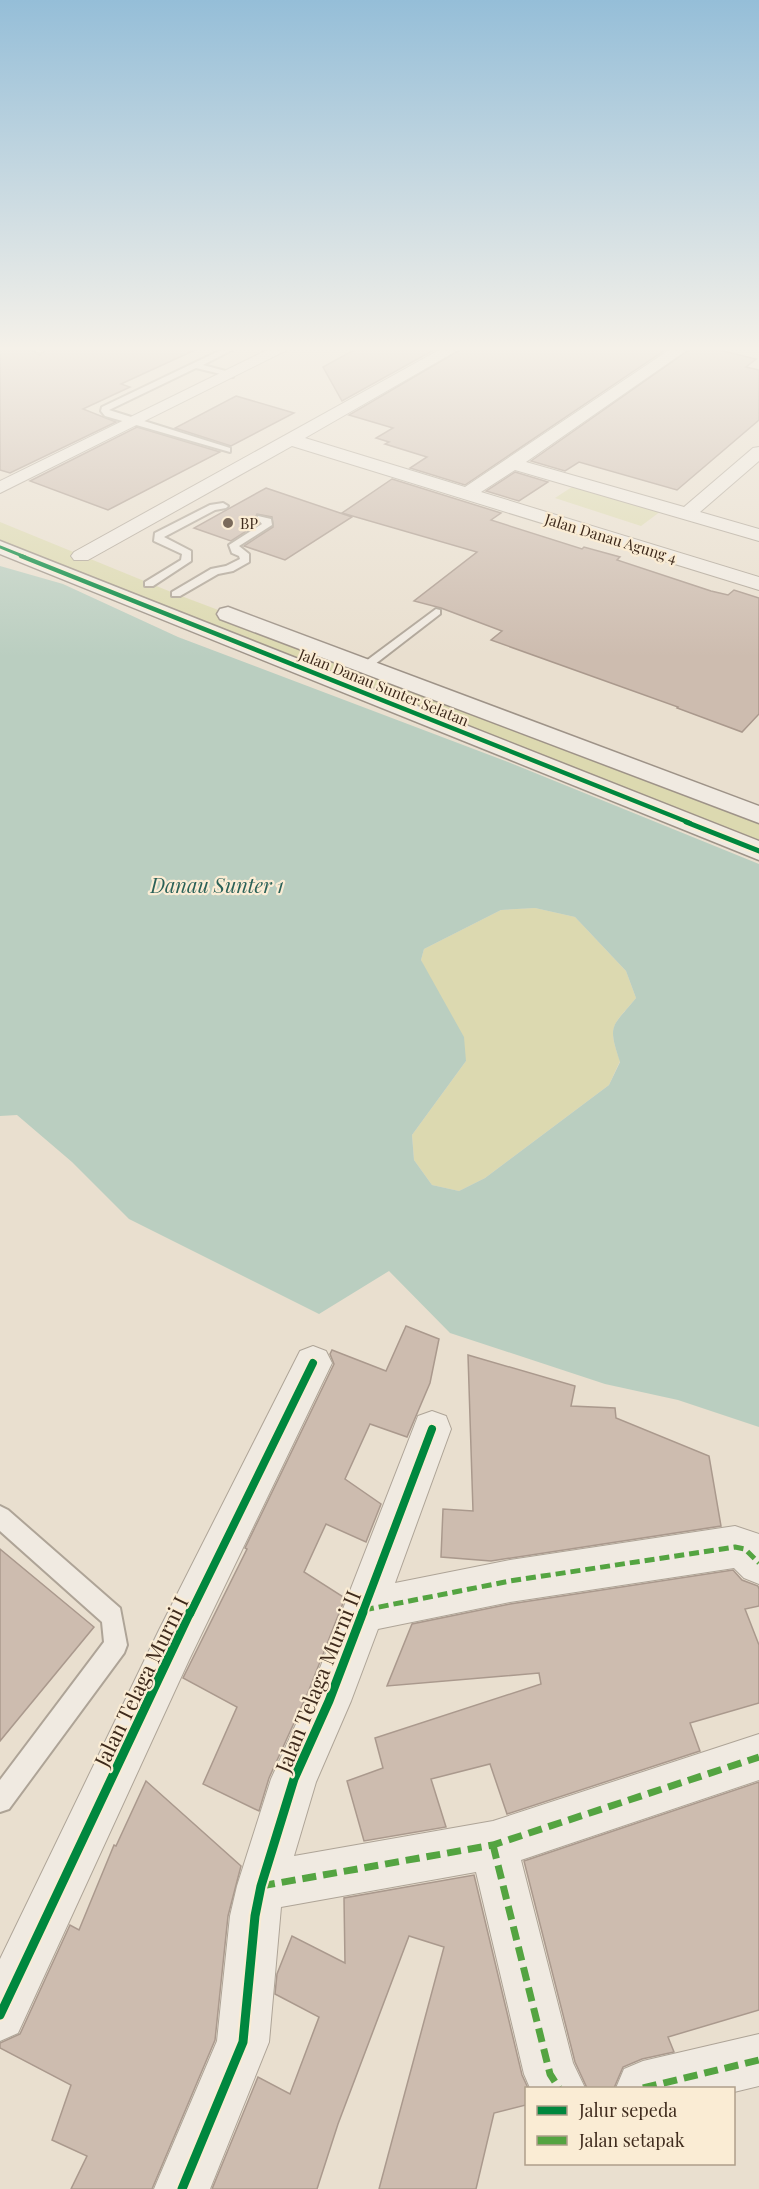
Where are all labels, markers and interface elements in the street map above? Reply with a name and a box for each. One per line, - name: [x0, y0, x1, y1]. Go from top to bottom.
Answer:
- street label: Jalan Danau Agung 4: [542, 508, 679, 568]
- place label: BP: [240, 513, 258, 533]
- marker: BP: [221, 516, 235, 530]
- street label: Jalan Danau Sunter Selatan: [295, 643, 472, 730]
- water label: Danau Sunter 1: [149, 871, 284, 898]
- street label: Jalan Telaga Murni II: [267, 1586, 366, 1777]
- street label: Jalan Telaga Murni I: [86, 1591, 194, 1772]
- legend: [525, 2087, 735, 2165]
- text: Jalur sepeda: [578, 2098, 677, 2122]
- text: Jalan setapak: [578, 2128, 685, 2152]

